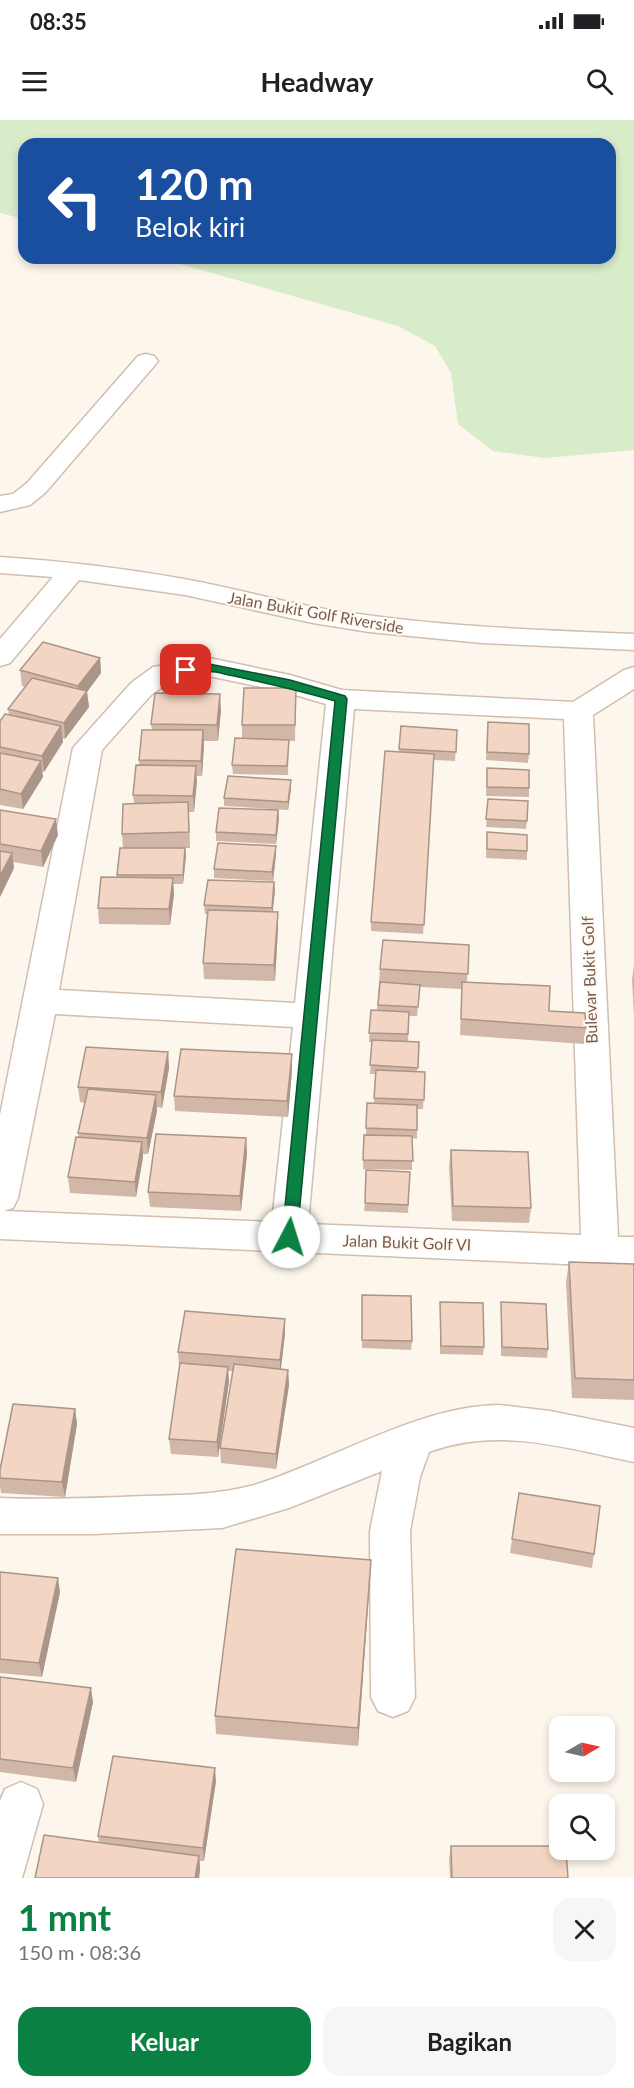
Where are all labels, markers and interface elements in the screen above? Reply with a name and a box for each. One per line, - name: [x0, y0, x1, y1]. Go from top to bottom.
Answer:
- text: 08:35: [30, 8, 87, 35]
- icon: menu: [18, 65, 51, 98]
- text: Headway: [261, 65, 373, 98]
- icon: search: [583, 65, 616, 98]
- text: 120 m: [135, 159, 253, 209]
- icon: left: [36, 162, 114, 240]
- text: Belok kiri: [135, 210, 245, 243]
- street label: Jalan Bukit Golf Riverside: [227, 587, 405, 637]
- pin: [160, 644, 211, 695]
- icon: arrive: [169, 653, 202, 686]
- street label: Bulevar Bukit Golf: [577, 915, 601, 1044]
- position arrow: [257, 1205, 321, 1269]
- street label: Jalan Bukit Golf VI: [342, 1230, 472, 1254]
- north arrow: [549, 1716, 615, 1782]
- map controls: [549, 1716, 615, 1860]
- button: search: [549, 1794, 615, 1860]
- text: 1 mnt: [18, 1895, 111, 1939]
- button: close: [553, 1898, 616, 1961]
- text: 150 m · 08:36: [18, 1940, 141, 1964]
- button: Keluar: [18, 2007, 311, 2076]
- button: Bagikan: [323, 2007, 616, 2076]

